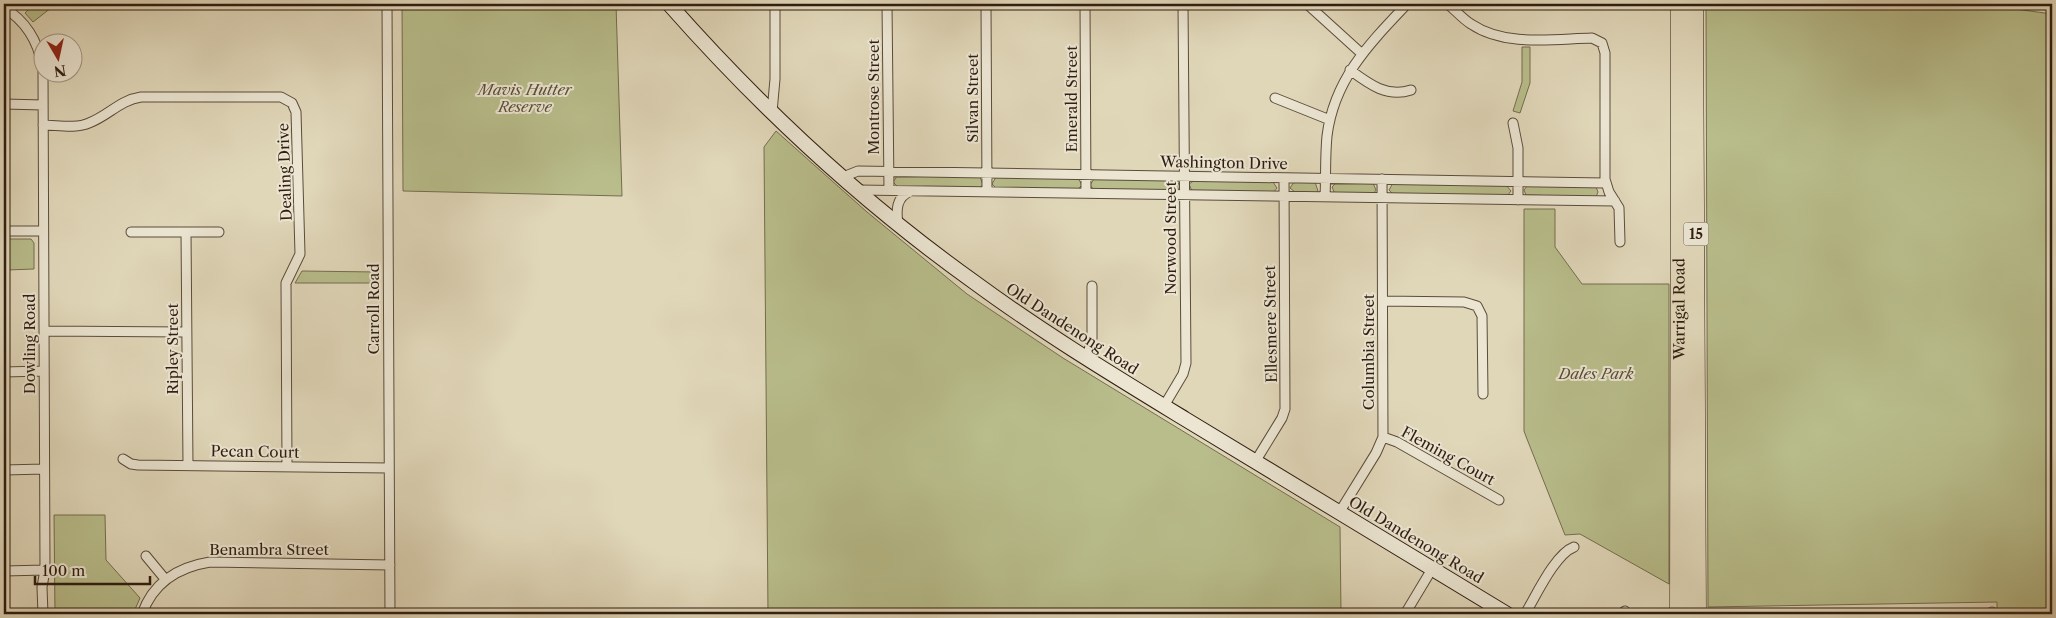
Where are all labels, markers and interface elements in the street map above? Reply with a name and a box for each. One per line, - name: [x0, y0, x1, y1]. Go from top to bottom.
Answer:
- north arrow: [32, 32, 82, 82]
- street label: Montrose Street: [864, 39, 883, 155]
- street label: Emerald Street: [1062, 45, 1081, 152]
- street label: Silvan Street: [963, 53, 982, 143]
- text: N: [53, 61, 67, 81]
- park label: Mavis Hutter Reserve: [476, 80, 573, 116]
- street label: Dealing Drive: [273, 123, 296, 221]
- street label: Washington Drive: [1159, 152, 1288, 173]
- street label: Norwood Street: [1161, 181, 1180, 295]
- road number: 15: [1684, 222, 1708, 245]
- street label: Warrigal Road: [1669, 258, 1689, 361]
- street label: Carroll Road: [364, 263, 383, 355]
- street label: Ellesmere Street: [1260, 264, 1281, 383]
- street label: Old Dandenong Road: [1003, 279, 1142, 378]
- street label: Columbia Street: [1359, 293, 1378, 410]
- street label: Dowling Road: [20, 294, 39, 394]
- street label: Ripley Street: [163, 302, 182, 395]
- park label: Dales Park: [1558, 364, 1634, 383]
- street label: Fleming Court: [1398, 422, 1499, 489]
- street label: Pecan Court: [210, 441, 300, 462]
- street label: Old Dandenong Road: [1345, 492, 1487, 587]
- street label: Benambra Street: [209, 540, 330, 559]
- scale bar: [35, 553, 150, 585]
- text: 100 m: [42, 561, 85, 580]

